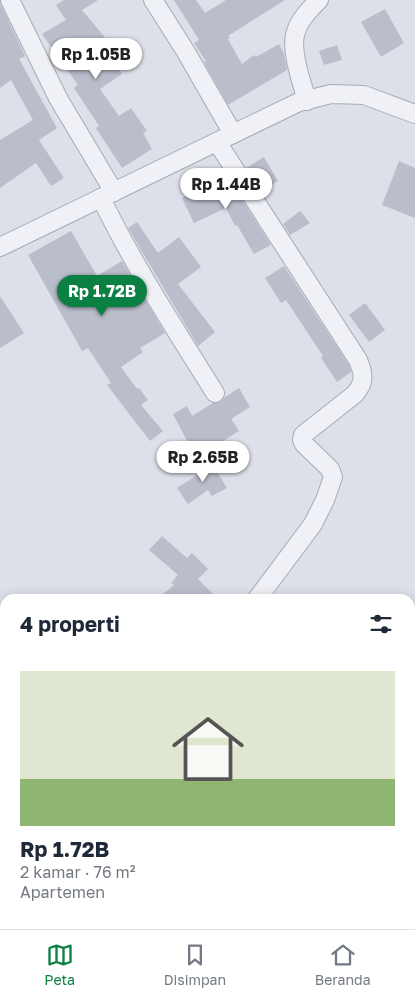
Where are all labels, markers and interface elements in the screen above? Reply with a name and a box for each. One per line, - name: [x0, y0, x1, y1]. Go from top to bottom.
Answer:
- pin: Rp 1.05B: [44, 38, 148, 80]
- text: Rp 1.05B: [61, 44, 131, 64]
- pin: Rp 1.44B: [174, 168, 278, 210]
- text: Rp 1.44B: [191, 174, 261, 194]
- pin: Rp 1.72B: [50, 274, 154, 317]
- text: Rp 1.72B: [68, 281, 136, 301]
- pin: Rp 2.65B: [151, 440, 255, 483]
- text: Rp 2.65B: [167, 447, 239, 467]
- icon: filters: [367, 610, 395, 638]
- text: 4 properti: [20, 611, 120, 637]
- icon: home: [163, 704, 253, 794]
- text: Rp 1.72B: [20, 836, 109, 862]
- text: 2 kamar · 76 m²: [20, 862, 136, 882]
- text: Apartemen: [20, 882, 105, 902]
- tab: Peta: [44, 941, 75, 988]
- tab: Disimpan: [164, 941, 226, 988]
- tab: Beranda: [315, 941, 371, 988]

